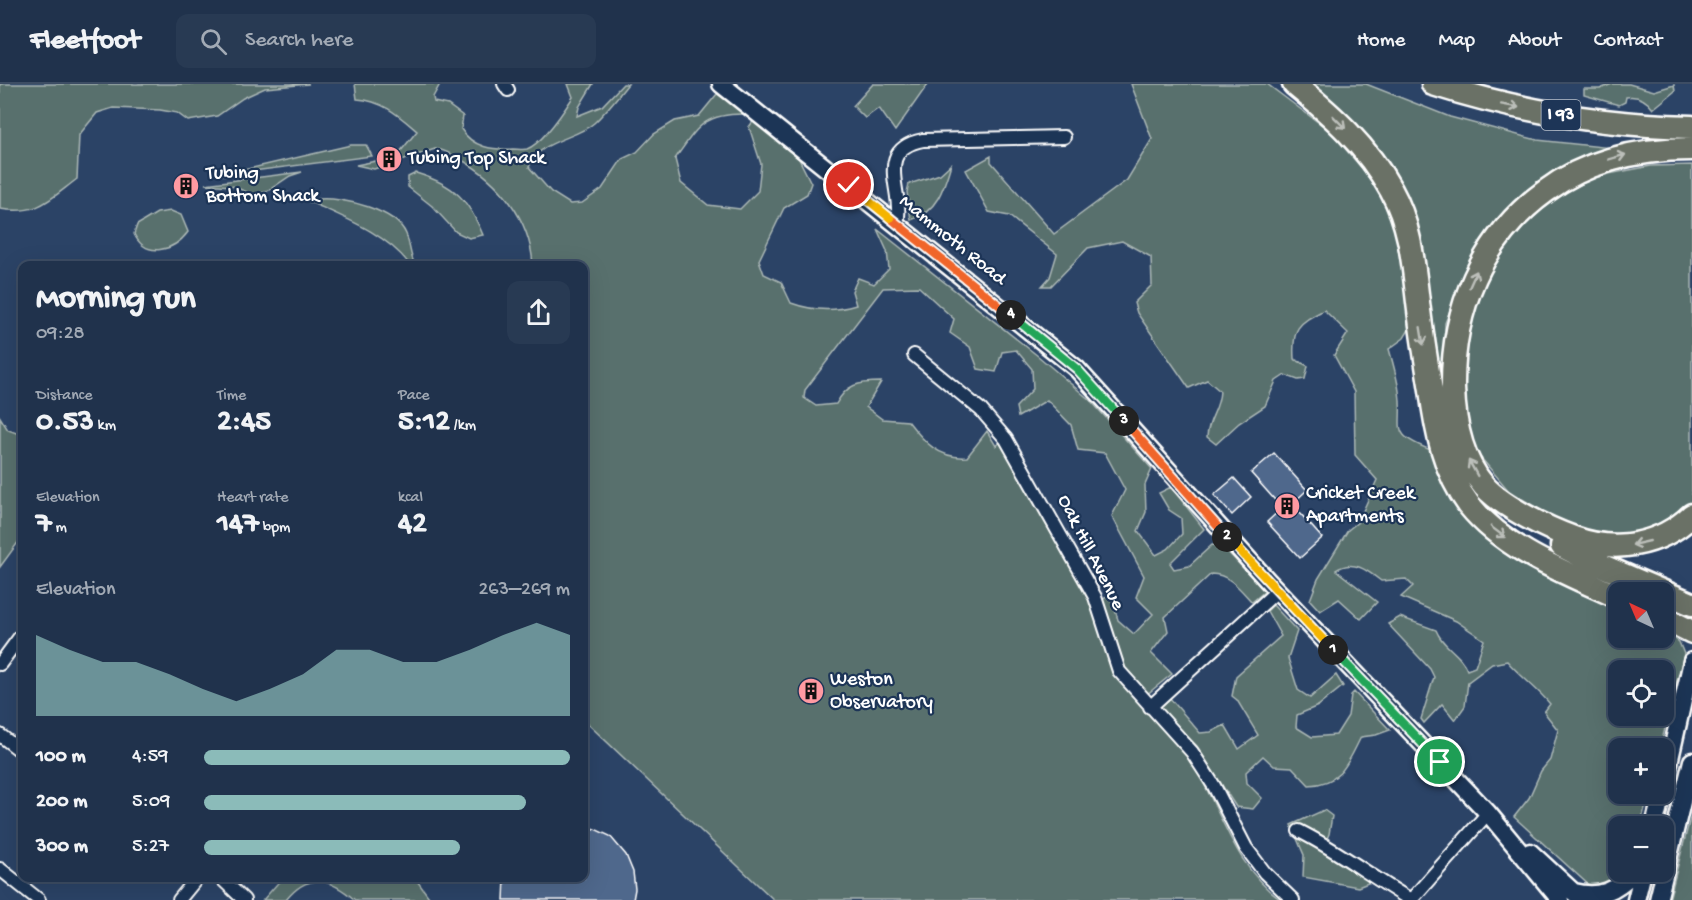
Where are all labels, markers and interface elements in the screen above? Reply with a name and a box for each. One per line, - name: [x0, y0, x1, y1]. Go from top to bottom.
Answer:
- search box: [176, 14, 596, 68]
- text: Fleetfoot: [30, 25, 140, 58]
- icon: search: [197, 25, 230, 58]
- text: Search here: [245, 28, 353, 54]
- text: Home: [1357, 29, 1405, 54]
- text: Map: [1438, 29, 1475, 54]
- text: About: [1508, 29, 1561, 54]
- text: Contact: [1594, 29, 1662, 54]
- road number: I 93: [1542, 100, 1580, 130]
- one-way arrow: [1499, 101, 1519, 112]
- one-way arrow: [1331, 114, 1346, 129]
- building icon: Tubing Top Shack: [374, 144, 404, 174]
- place label: Tubing Top Shack: [407, 148, 547, 171]
- one-way arrow: [1607, 151, 1626, 163]
- pin: [823, 159, 874, 210]
- place label: Tubing Bottom Shack: [205, 163, 321, 209]
- icon: check: [832, 168, 865, 201]
- building icon: Tubing Bottom Shack: [171, 171, 201, 201]
- street label: Mammoth Road: [894, 191, 1012, 293]
- one-way arrow: [1468, 271, 1480, 289]
- text: Morning run: [36, 281, 196, 319]
- button: share: [507, 281, 570, 344]
- pin: 4: [996, 300, 1026, 330]
- text: 4: [1007, 305, 1015, 324]
- text: 09:28: [36, 323, 84, 346]
- one-way arrow: [1417, 326, 1428, 346]
- text: Distance: [36, 387, 93, 406]
- text: Time: [217, 387, 246, 406]
- text: Pace: [398, 387, 429, 406]
- text: 0.53: [36, 406, 94, 441]
- text: 2:45: [217, 406, 271, 441]
- text: 5:12: [398, 406, 450, 441]
- pin: 3: [1109, 406, 1139, 436]
- text: 3: [1120, 411, 1128, 430]
- text: km: [94, 417, 116, 436]
- text: /km: [450, 417, 476, 436]
- one-way arrow: [1467, 460, 1479, 477]
- place label: Cricket Creek Apartments: [1306, 483, 1417, 529]
- text: Elevation: [36, 489, 100, 508]
- text: Heart rate: [217, 489, 289, 508]
- text: kcal: [398, 489, 423, 508]
- building icon: Cricket Creek Apartments: [1272, 491, 1302, 521]
- street label: Oak Hill Avenue: [1051, 492, 1129, 615]
- text: 7: [36, 508, 52, 543]
- text: 147: [217, 508, 259, 543]
- text: 42: [398, 508, 427, 543]
- text: m: [52, 519, 67, 538]
- text: bpm: [259, 519, 290, 538]
- pin: 2: [1212, 522, 1242, 552]
- one-way arrow: [1489, 525, 1505, 538]
- text: 2: [1223, 527, 1231, 546]
- one-way arrow: [1632, 537, 1651, 549]
- text: Elevation: [36, 579, 116, 602]
- text: 263–269 m: [479, 579, 570, 602]
- north arrow: [1608, 582, 1674, 648]
- map controls: [1608, 582, 1674, 882]
- pin: 1: [1318, 635, 1348, 665]
- text: 1: [1330, 640, 1336, 659]
- button: locate: [1608, 660, 1674, 726]
- place label: Weston Observatory: [830, 669, 933, 715]
- building icon: Weston Observatory: [796, 676, 826, 706]
- pin: [1414, 736, 1465, 787]
- button: +: [1608, 738, 1674, 804]
- icon: arrive: [1423, 745, 1456, 778]
- text: 100 m: [36, 746, 86, 769]
- text: 4:59: [132, 746, 168, 769]
- text: 200 m: [36, 791, 87, 814]
- text: 5:09: [132, 791, 170, 814]
- button: −: [1608, 816, 1674, 882]
- text: 300 m: [36, 836, 88, 859]
- text: 5:27: [132, 836, 169, 859]

